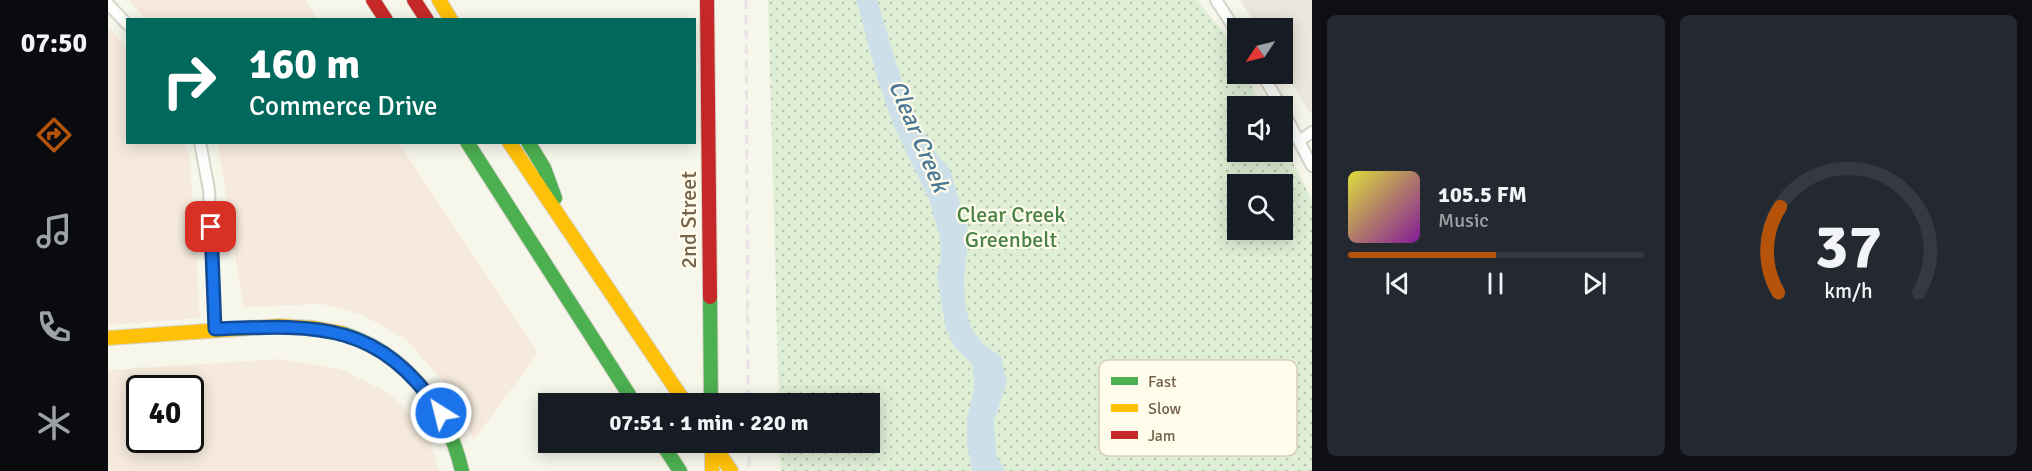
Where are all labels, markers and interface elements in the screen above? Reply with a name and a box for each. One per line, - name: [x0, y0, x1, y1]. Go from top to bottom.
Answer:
- north arrow: [1227, 18, 1293, 84]
- map controls: [1227, 18, 1293, 240]
- text: 07:50: [21, 27, 87, 60]
- text: 160 m: [249, 39, 360, 90]
- icon: right: [150, 42, 228, 120]
- water label: Clear Creek: [882, 76, 957, 198]
- text: Commerce Drive: [249, 90, 438, 123]
- button: sound: [1227, 96, 1293, 162]
- icon: directions: [33, 114, 75, 156]
- street label: 2nd Street: [675, 171, 702, 269]
- button: search: [1227, 174, 1293, 240]
- text: 105.5 FM: [1438, 181, 1527, 208]
- pin: [185, 201, 236, 252]
- park label: Clear Creek Greenbelt: [957, 201, 1065, 253]
- text: Music: [1438, 208, 1489, 233]
- text: 37: [1815, 208, 1882, 285]
- icon: music: [33, 210, 75, 252]
- icon: arrive: [194, 210, 227, 243]
- icon: previous: [1381, 267, 1414, 300]
- icon: pause: [1479, 267, 1512, 300]
- icon: next: [1578, 267, 1611, 300]
- text: km/h: [1824, 278, 1873, 304]
- icon: phone: [33, 306, 75, 348]
- legend: [1099, 360, 1297, 456]
- text: Fast: [1148, 372, 1177, 392]
- speed limit sign: 40: [126, 375, 204, 453]
- position arrow: [409, 381, 473, 445]
- text: Slow: [1148, 399, 1182, 419]
- icon: climate: [33, 402, 75, 444]
- text: 07:51 · 1 min · 220 m: [609, 409, 809, 436]
- text: Jam: [1148, 426, 1176, 446]

